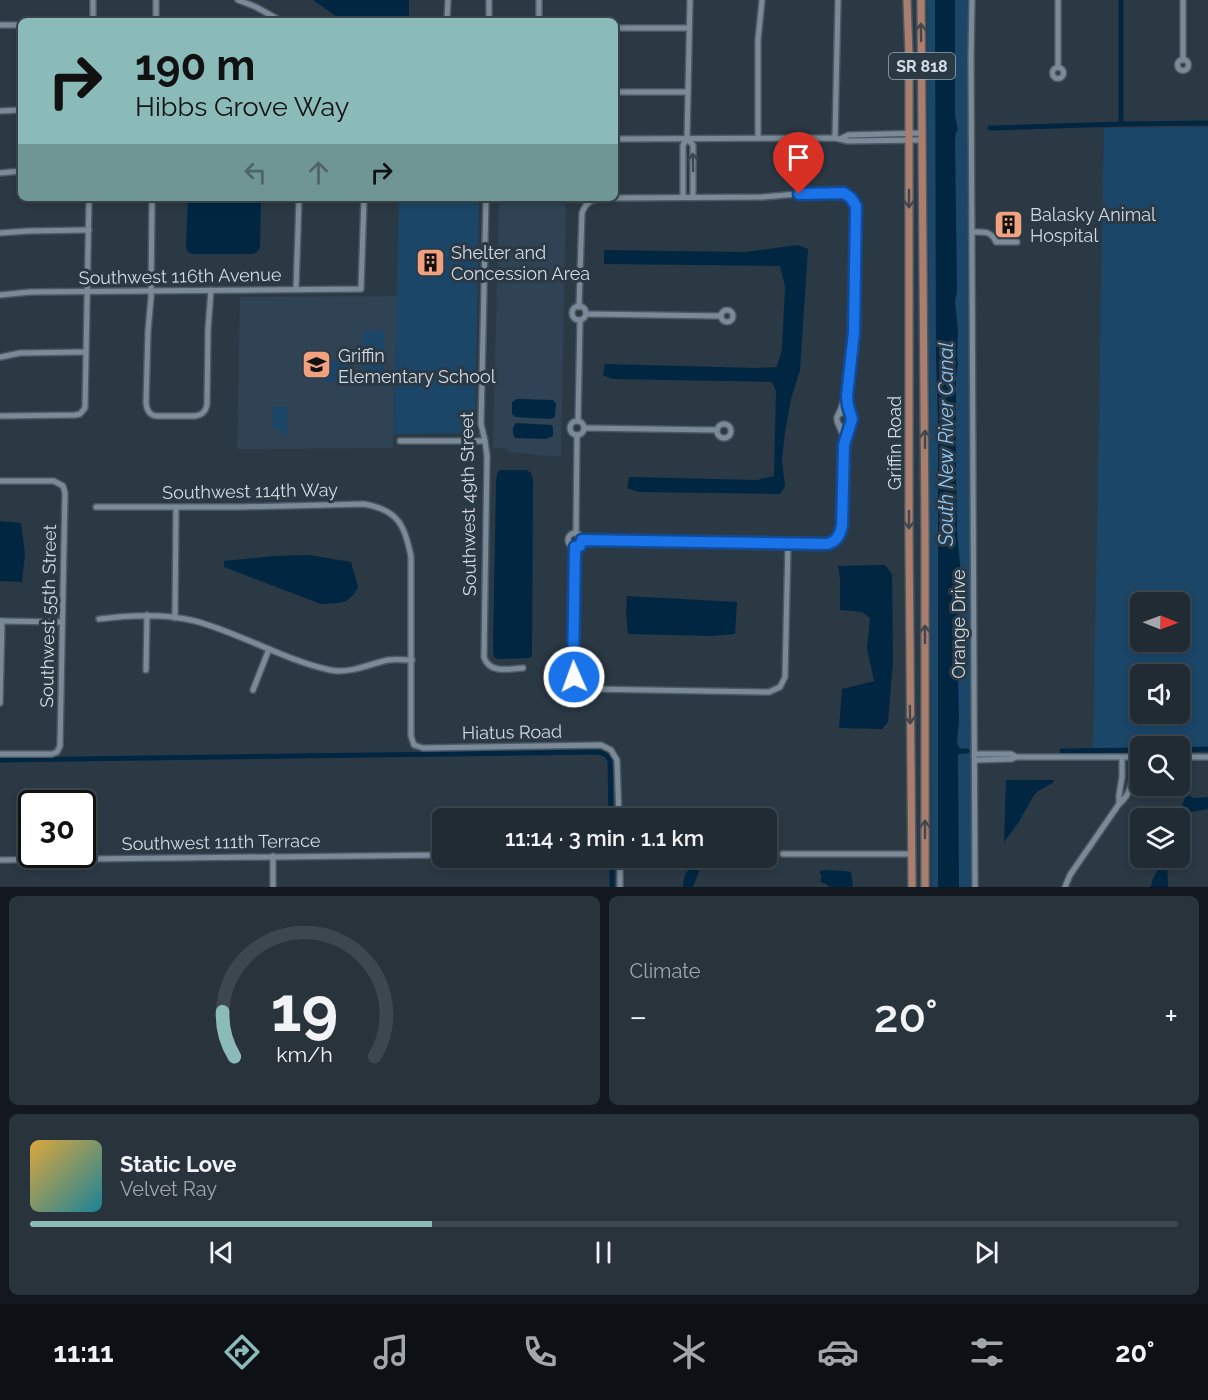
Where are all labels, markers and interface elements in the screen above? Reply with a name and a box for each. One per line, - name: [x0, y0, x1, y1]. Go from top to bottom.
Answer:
- one-way arrow: [916, 23, 927, 43]
- text: 190 m: [135, 41, 255, 90]
- icon: right: [36, 42, 114, 120]
- road number: SR 818: [889, 53, 955, 79]
- text: Hibbs Grove Way: [135, 91, 349, 122]
- pin: [773, 132, 824, 194]
- icon: arrive: [782, 141, 815, 174]
- one-way arrow: [687, 152, 699, 172]
- icon: left: [239, 156, 272, 189]
- icon: ahead: [302, 156, 335, 189]
- icon: right: [365, 156, 398, 189]
- one-way arrow: [903, 188, 915, 208]
- place label: Balasky Animal Hospital: [1030, 204, 1156, 246]
- building icon: Balasky Animal Hospital: [993, 208, 1025, 240]
- place label: Shelter and Concession Area: [451, 242, 590, 284]
- building icon: Shelter and Concession Area: [414, 246, 446, 278]
- street label: Southwest 116th Avenue: [78, 264, 282, 288]
- water label: South New River Canal: [934, 342, 958, 547]
- place label: Griffin Elementary School: [338, 345, 496, 387]
- school or university icon: Griffin Elementary School: [301, 349, 333, 381]
- street label: Griffin Road: [884, 396, 905, 490]
- street label: Southwest 49th Street: [456, 412, 480, 596]
- one-way arrow: [919, 429, 930, 449]
- street label: Southwest 114th Way: [162, 479, 338, 503]
- one-way arrow: [903, 509, 915, 529]
- street label: Southwest 55th Street: [36, 524, 60, 708]
- street label: Orange Drive: [948, 569, 969, 679]
- north arrow: [1130, 592, 1190, 652]
- map controls: [1130, 592, 1190, 868]
- one-way arrow: [919, 624, 931, 644]
- position arrow: [542, 645, 606, 709]
- button: sound: [1130, 664, 1190, 724]
- one-way arrow: [905, 704, 916, 724]
- street label: Hiatus Road: [462, 721, 562, 743]
- button: search: [1130, 736, 1190, 796]
- speed limit sign: 30: [18, 790, 96, 868]
- button: layers: [1130, 808, 1190, 868]
- one-way arrow: [919, 819, 931, 839]
- text: 11:14 · 3 min · 1.1 km: [505, 825, 704, 851]
- street label: Southwest 111th Terrace: [121, 830, 321, 854]
- text: Climate: [630, 959, 701, 983]
- text: 19: [270, 972, 338, 1046]
- text: 20°: [874, 990, 938, 1043]
- text: −: [630, 997, 647, 1036]
- text: +: [1164, 997, 1178, 1036]
- text: km/h: [276, 1043, 333, 1068]
- text: Static Love: [120, 1151, 237, 1177]
- text: Velvet Ray: [120, 1177, 217, 1201]
- icon: previous: [205, 1236, 238, 1269]
- icon: pause: [587, 1236, 620, 1269]
- icon: next: [970, 1236, 1003, 1269]
- icon: directions: [221, 1331, 263, 1373]
- icon: music: [370, 1331, 412, 1373]
- icon: phone: [519, 1331, 561, 1373]
- icon: climate: [668, 1331, 710, 1373]
- icon: car: [817, 1331, 859, 1373]
- icon: filters: [966, 1331, 1008, 1373]
- text: 11:11: [54, 1337, 114, 1368]
- text: 20°: [1115, 1337, 1154, 1368]

